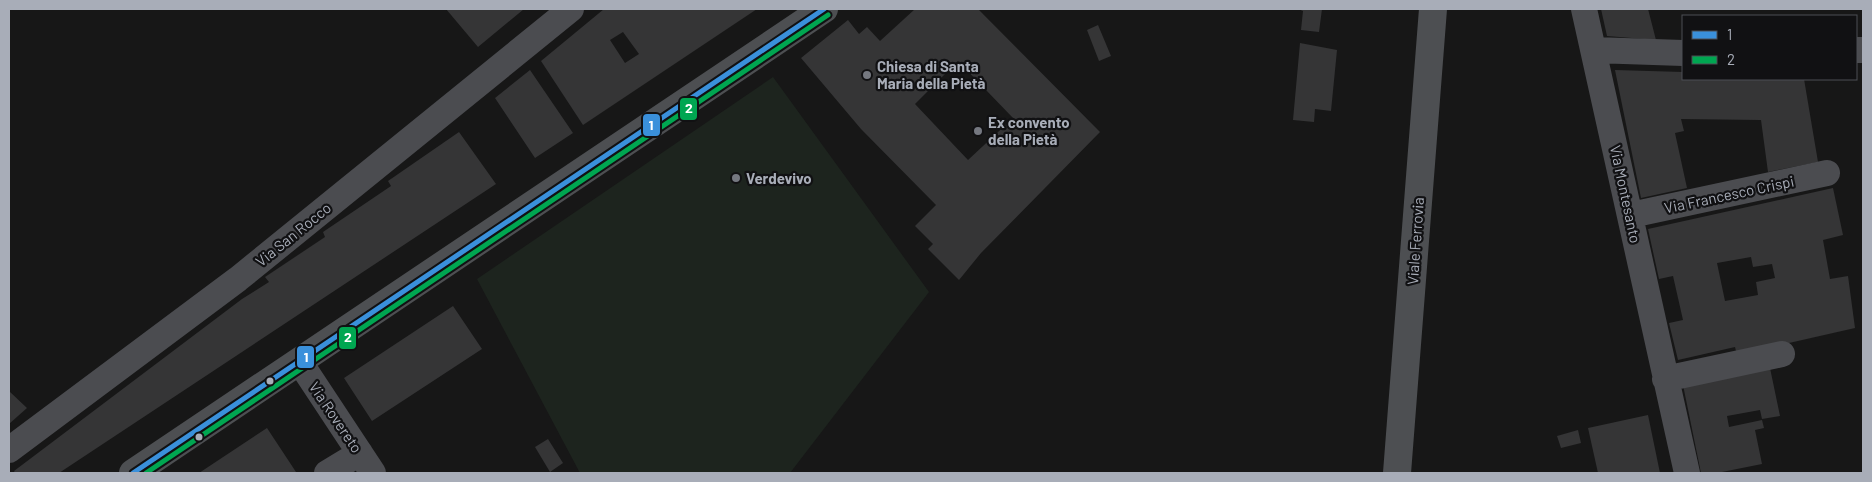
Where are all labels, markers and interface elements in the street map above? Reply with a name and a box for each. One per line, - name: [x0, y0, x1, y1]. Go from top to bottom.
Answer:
- legend: [1682, 15, 1857, 80]
- text: 1: [1727, 25, 1732, 43]
- text: 2: [1727, 50, 1735, 68]
- place label: Chiesa di Santa Maria della Pietà: [877, 57, 986, 92]
- marker: Chiesa di Santa Maria della Pietà: [861, 69, 873, 81]
- line badge: 2: [679, 97, 698, 121]
- text: 2: [685, 99, 693, 116]
- line badge: 1: [642, 113, 661, 137]
- place label: Ex convento della Pietà: [988, 113, 1070, 148]
- text: 1: [649, 116, 654, 133]
- marker: Ex convento della Pietà: [972, 125, 984, 137]
- street label: Via Montesanto: [1607, 143, 1645, 245]
- place label: Verdevivo: [746, 169, 812, 187]
- street label: Via Francesco Crispi: [1662, 171, 1796, 217]
- marker: Verdevivo: [730, 172, 742, 184]
- street label: Viale Ferrovia: [1403, 196, 1427, 286]
- street label: Via San Rocco: [252, 198, 334, 270]
- line badge: 2: [338, 326, 357, 350]
- text: 2: [344, 328, 352, 345]
- line badge: 1: [296, 345, 315, 369]
- text: 1: [304, 348, 309, 365]
- unlabelled marker: [265, 376, 275, 386]
- street label: Via Rovereto: [306, 378, 366, 456]
- unlabelled marker: [194, 432, 204, 442]

